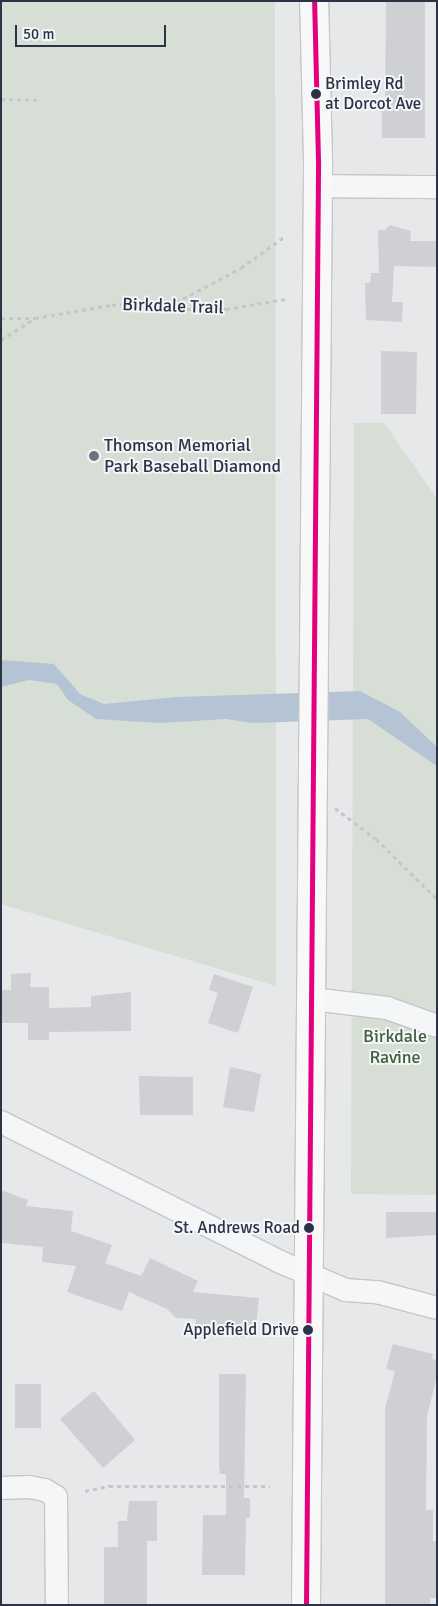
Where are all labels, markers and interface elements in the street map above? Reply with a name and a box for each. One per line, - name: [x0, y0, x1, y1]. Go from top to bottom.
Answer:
- scale bar: [18, 15, 169, 47]
- text: 50 m: [23, 25, 54, 43]
- place label: Brimley Rd at Dorcot Ave: [325, 74, 421, 114]
- marker: Brimley Rd at Dorcot Ave: [311, 89, 321, 99]
- street label: Birkdale Trail: [122, 293, 224, 319]
- place label: Thomson Memorial Park Baseball Diamond: [104, 435, 281, 478]
- marker: Thomson Memorial Park Baseball Diamond: [88, 450, 100, 462]
- park label: Birkdale Ravine: [363, 1026, 427, 1068]
- place label: St. Andrews Road: [174, 1218, 300, 1238]
- marker: St. Andrews Road: [304, 1223, 314, 1233]
- place label: Applefield Drive: [183, 1320, 299, 1340]
- marker: Applefield Drive: [303, 1325, 313, 1335]

